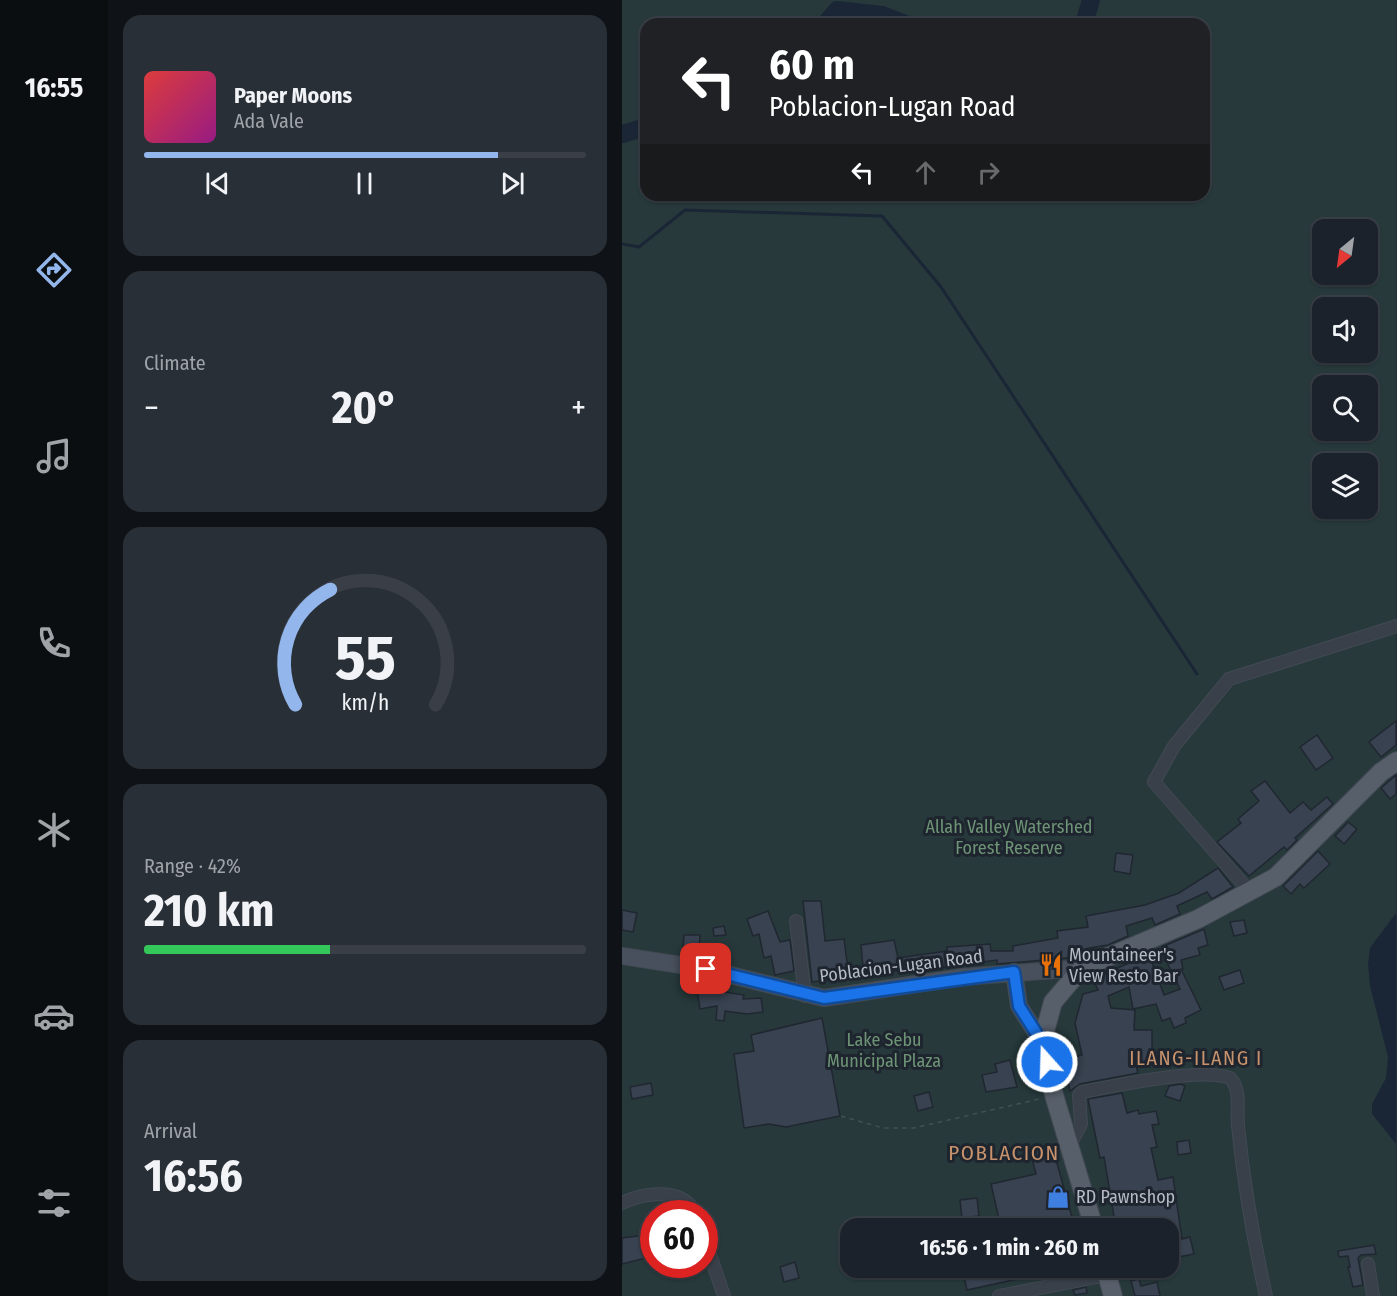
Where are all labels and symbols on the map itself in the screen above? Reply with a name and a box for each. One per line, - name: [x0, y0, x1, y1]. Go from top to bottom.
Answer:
- north arrow: [1312, 219, 1378, 285]
- park label: Allah Valley Watershed Forest Reserve: [925, 816, 1093, 859]
- pin: [680, 943, 731, 994]
- place label: Mountaineer's View Resto Bar: [1069, 944, 1179, 987]
- street label: Poblacion-Lugan Road: [818, 945, 984, 987]
- restaurant icon: Mountaineer's View Resto Bar: [1038, 952, 1064, 978]
- park label: Lake Sebu Municipal Plaza: [827, 1029, 941, 1072]
- position arrow: [1015, 1030, 1079, 1094]
- district label: ILANG-ILANG I: [1129, 1046, 1263, 1070]
- district label: POBLACION: [948, 1140, 1060, 1166]
- shop icon: RD Pawnshop: [1045, 1184, 1071, 1210]
- place label: RD Pawnshop: [1076, 1186, 1175, 1208]
- speed limit sign: 60: [640, 1200, 718, 1278]

